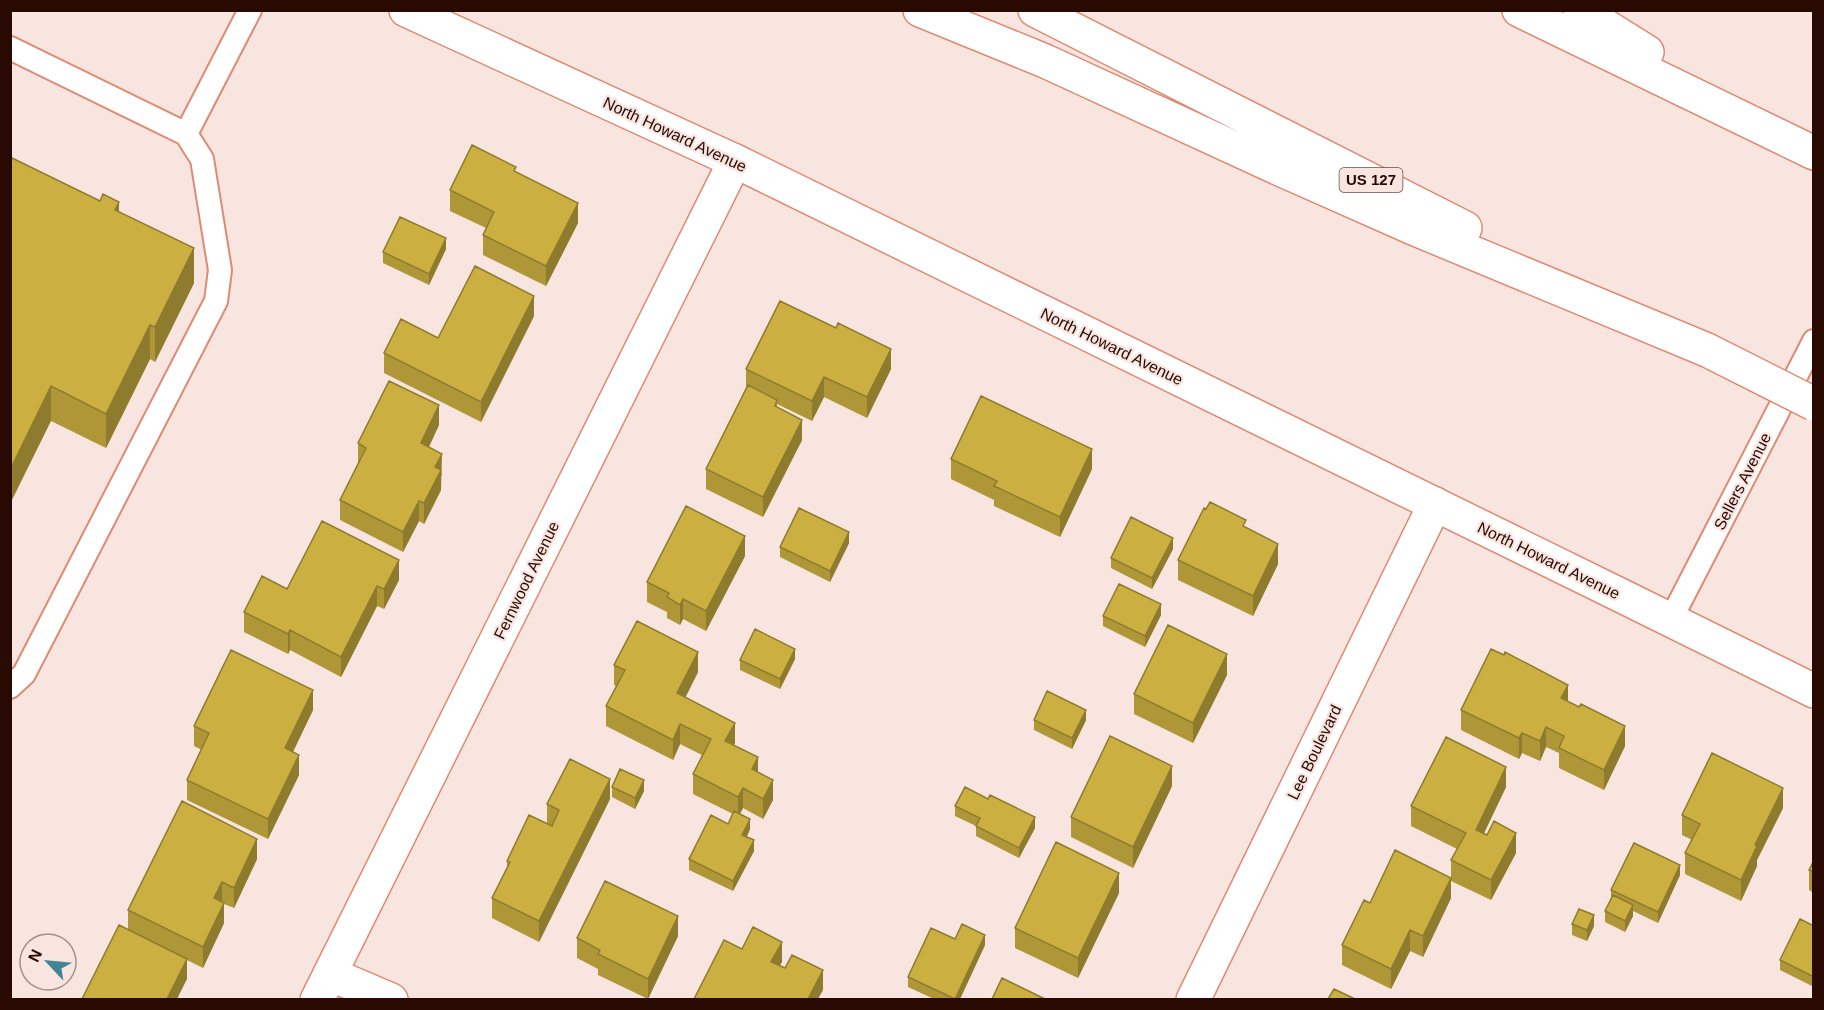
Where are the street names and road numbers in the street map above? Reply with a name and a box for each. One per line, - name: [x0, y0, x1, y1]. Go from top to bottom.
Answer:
- street label: North Howard Avenue: [600, 94, 749, 175]
- road number: US 127: [1340, 168, 1402, 192]
- street label: North Howard Avenue: [1038, 305, 1186, 388]
- street label: Sellers Avenue: [1711, 430, 1774, 533]
- street label: Fernwood Avenue: [491, 519, 562, 642]
- street label: North Howard Avenue: [1475, 519, 1623, 602]
- street label: Lee Boulevard: [1284, 702, 1345, 802]

